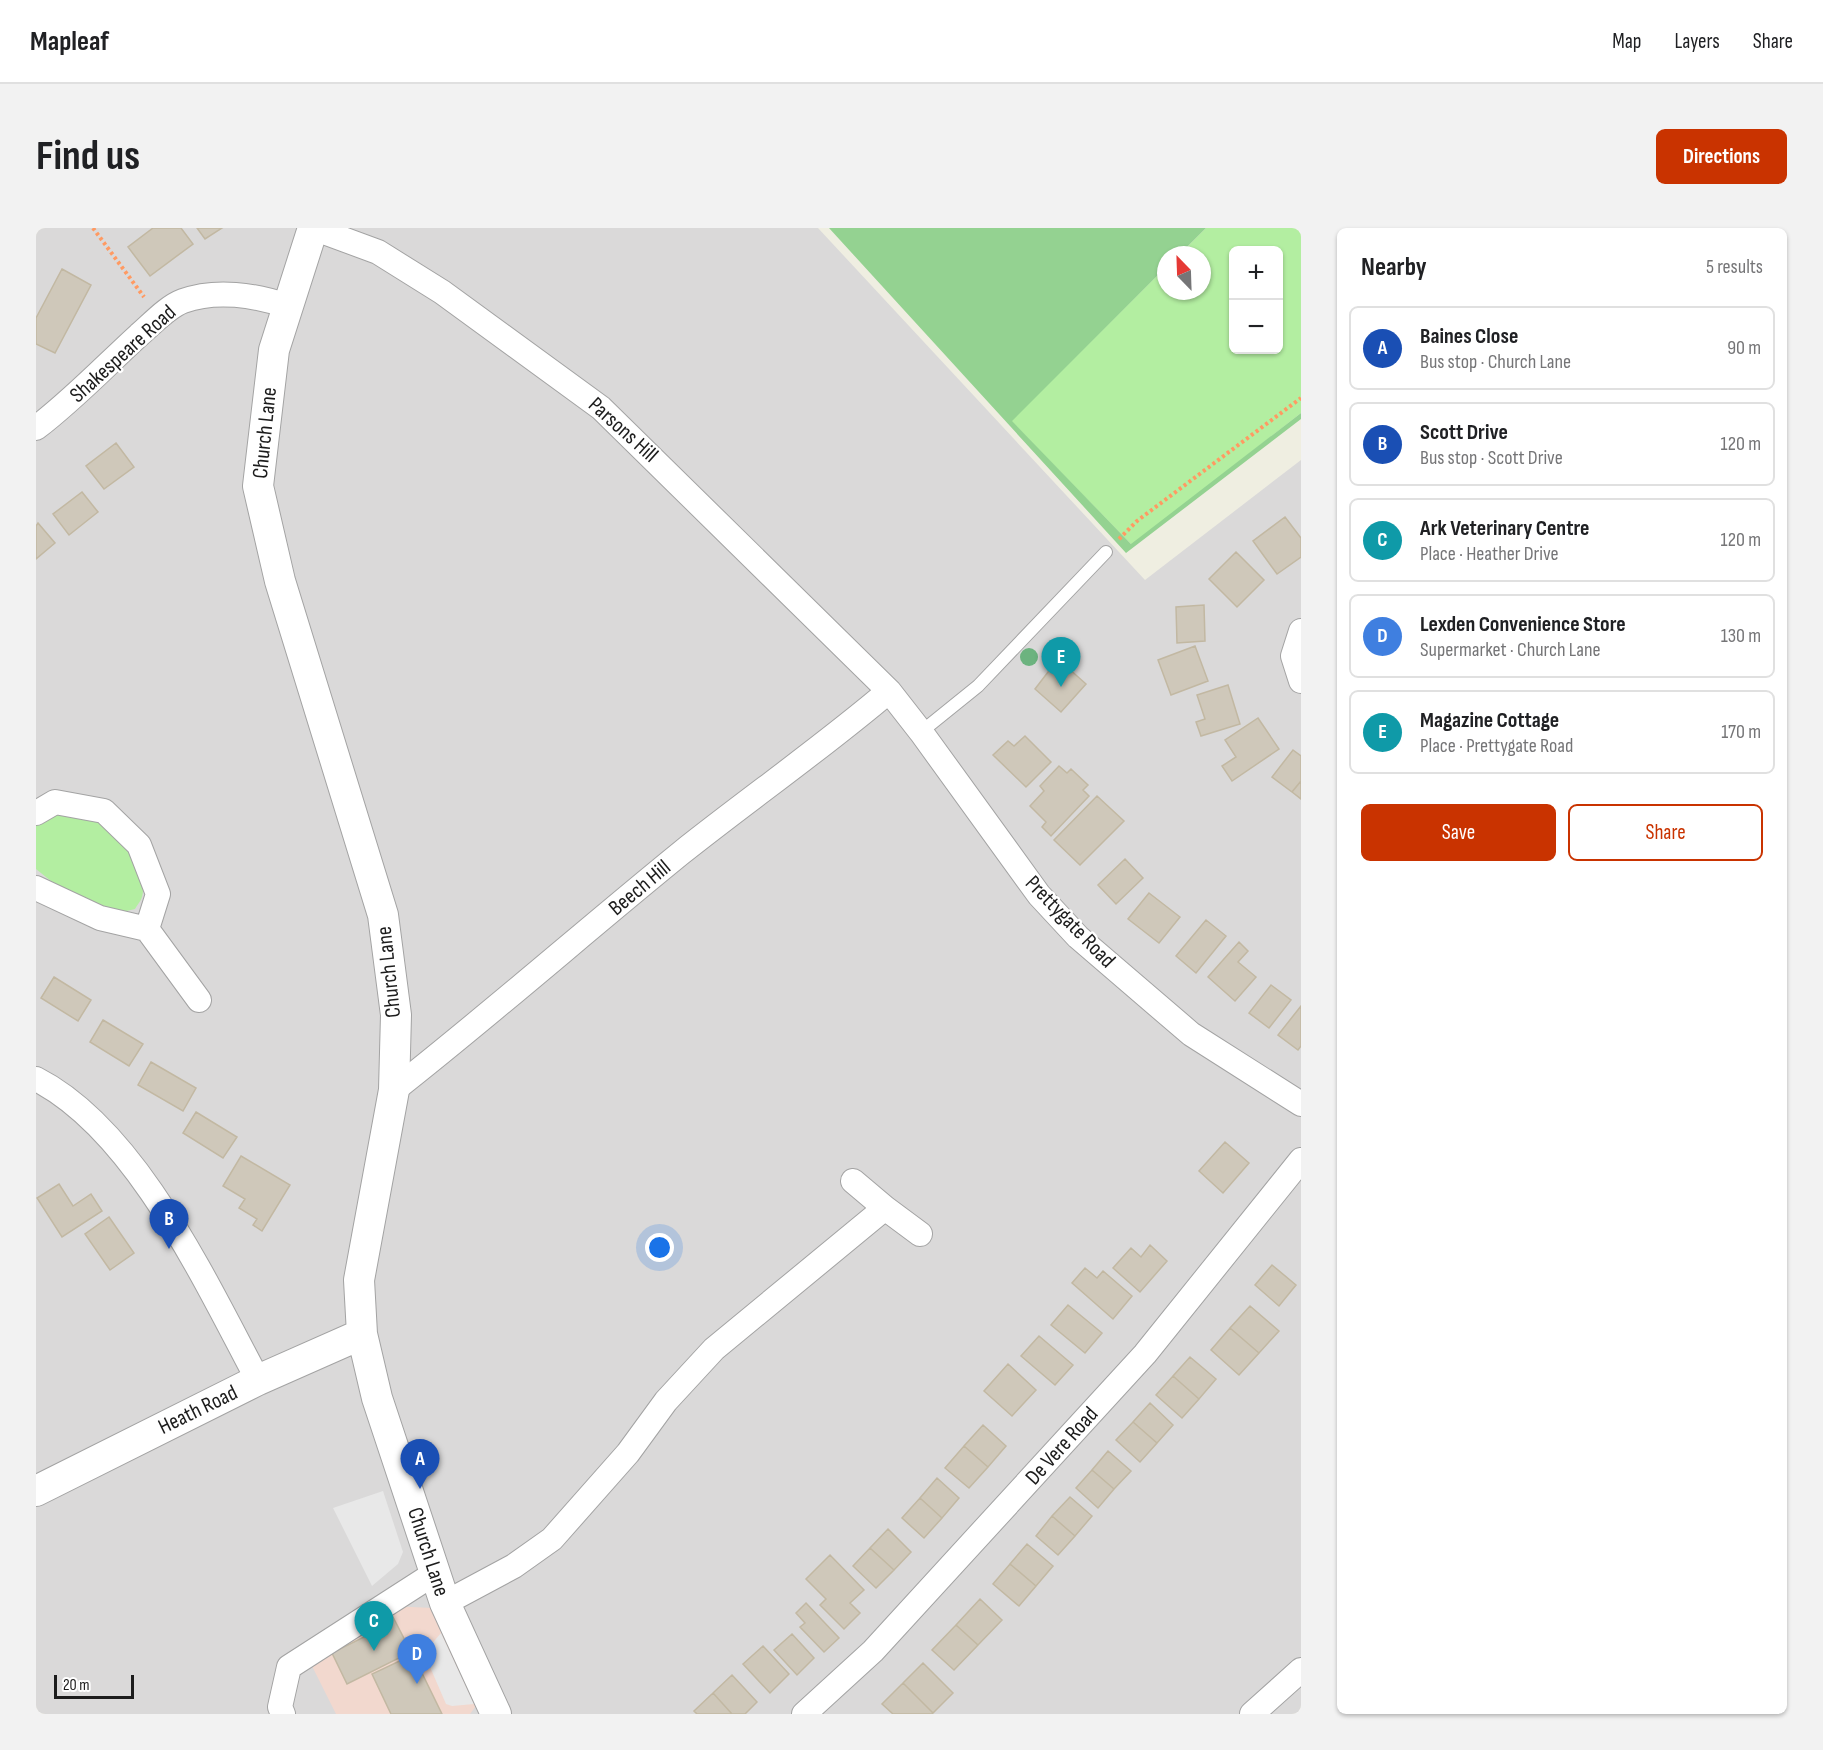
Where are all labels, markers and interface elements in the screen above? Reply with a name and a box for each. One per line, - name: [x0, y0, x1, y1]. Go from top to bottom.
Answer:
- text: Mapleaf: [30, 25, 109, 58]
- text: Map: [1612, 29, 1641, 54]
- text: Layers: [1674, 29, 1720, 54]
- text: Share: [1753, 29, 1793, 54]
- button: Directions: [1656, 129, 1787, 184]
- text: Find us: [36, 131, 140, 182]
- north arrow: [1157, 246, 1211, 300]
- map controls: [1229, 246, 1283, 354]
- button: +: [1229, 246, 1283, 300]
- text: Nearby: [1361, 252, 1427, 283]
- text: 5 results: [1706, 255, 1763, 279]
- street label: Shakespeare Road: [64, 299, 182, 409]
- button: −: [1229, 300, 1283, 354]
- text: Baines Close: [1420, 323, 1518, 350]
- text: A: [1378, 336, 1387, 360]
- text: 90 m: [1727, 336, 1761, 360]
- text: Bus stop · Church Lane: [1420, 350, 1571, 374]
- street label: Church Lane: [247, 386, 283, 480]
- street label: Parsons Hill: [582, 392, 664, 468]
- text: Scott Drive: [1420, 419, 1508, 446]
- text: B: [1378, 432, 1387, 456]
- text: 120 m: [1721, 432, 1761, 456]
- text: Bus stop · Scott Drive: [1420, 446, 1563, 470]
- text: Ark Veterinary Centre: [1420, 515, 1589, 542]
- text: C: [1377, 528, 1388, 552]
- text: 120 m: [1721, 528, 1761, 552]
- text: Place · Heather Drive: [1420, 542, 1559, 566]
- text: Lexden Convenience Store: [1420, 611, 1626, 638]
- text: D: [1377, 624, 1388, 648]
- text: 130 m: [1721, 624, 1761, 648]
- pin: E: [1042, 638, 1080, 687]
- text: Supermarket · Church Lane: [1420, 638, 1600, 662]
- text: Magazine Cottage: [1420, 707, 1559, 734]
- text: E: [1378, 720, 1387, 744]
- text: 170 m: [1721, 720, 1761, 744]
- text: Place · Prettygate Road: [1420, 734, 1573, 758]
- button: Save: [1361, 804, 1556, 861]
- button: Share: [1568, 804, 1763, 861]
- street label: Beech Hill: [603, 854, 677, 922]
- street label: Prettygate Road: [1019, 870, 1121, 974]
- street label: Church Lane: [371, 925, 407, 1019]
- pin: B: [150, 1200, 188, 1249]
- your location: [645, 1233, 674, 1262]
- street label: Heath Road: [154, 1379, 242, 1441]
- street label: De Vere Road: [1020, 1401, 1104, 1491]
- pin: A: [400, 1440, 440, 1489]
- street label: Church Lane: [401, 1504, 455, 1600]
- pin: C: [354, 1602, 394, 1651]
- pin: D: [398, 1634, 436, 1684]
- scale bar: [54, 1672, 134, 1700]
- text: 20 m: [63, 1676, 90, 1695]

